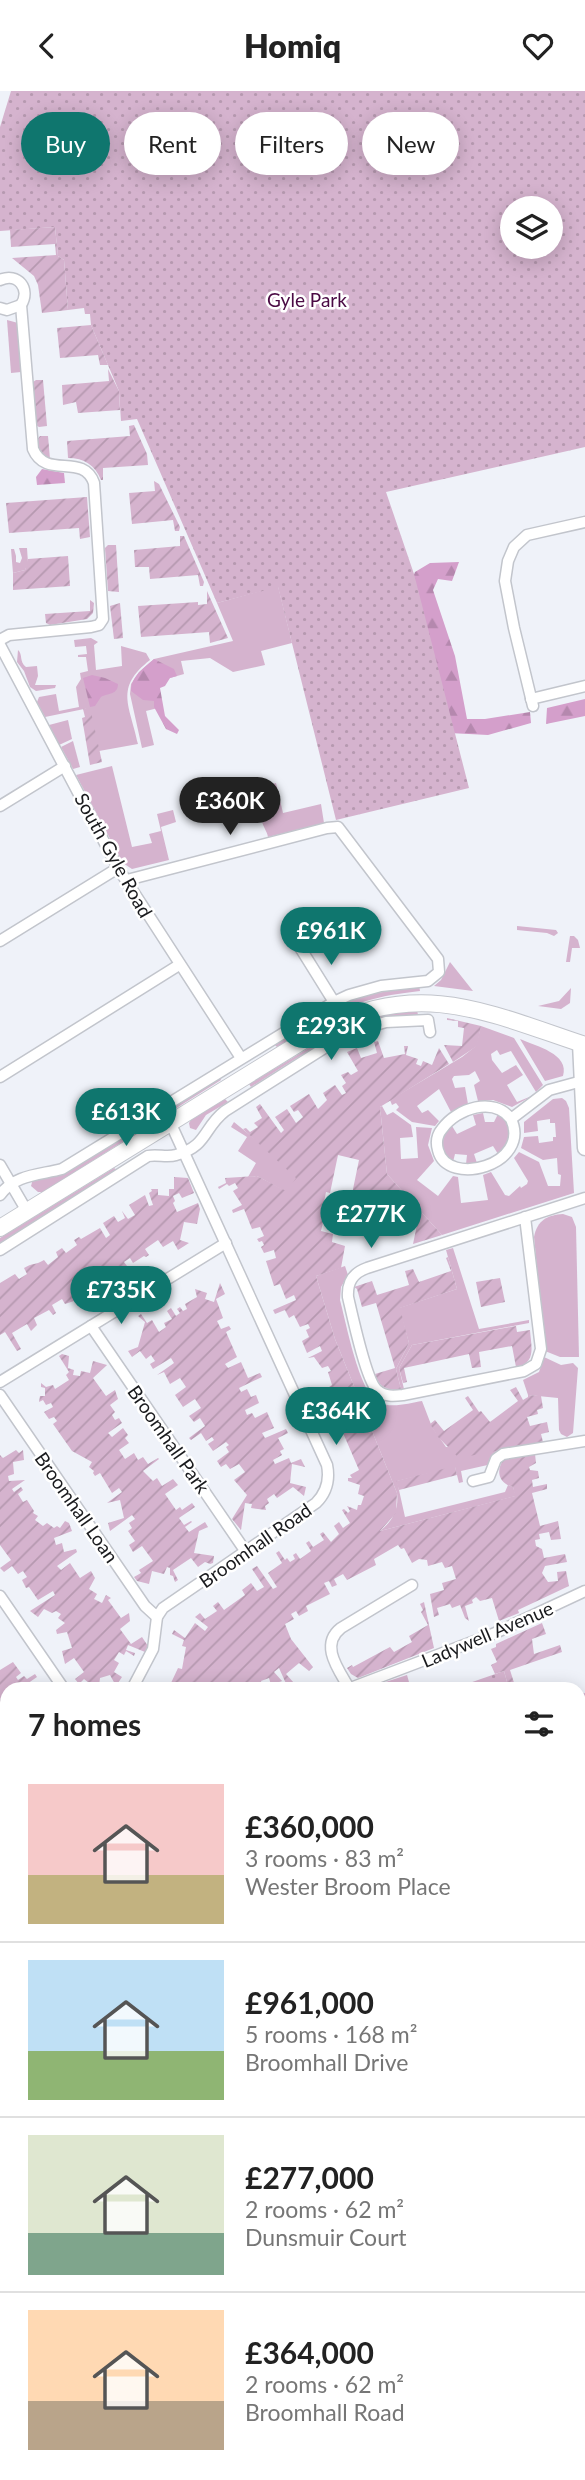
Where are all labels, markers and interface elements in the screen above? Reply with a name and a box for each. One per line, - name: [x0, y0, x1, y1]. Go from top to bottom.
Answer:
- text: Homiq: [244, 26, 341, 65]
- icon: back: [28, 27, 66, 65]
- icon: heart: [519, 27, 557, 65]
- chip: Buy: [21, 112, 110, 175]
- chip: Rent: [124, 112, 221, 175]
- chip: Filters: [235, 112, 348, 175]
- chip: New: [362, 112, 459, 175]
- map controls: [500, 196, 563, 259]
- button: layers: [500, 196, 563, 259]
- park label: Gyle Park: [267, 288, 347, 311]
- pin: £360K: [181, 777, 279, 837]
- text: £360K: [195, 786, 265, 814]
- street label: South Gyle Road: [70, 789, 158, 921]
- pin: £961K: [282, 907, 380, 967]
- text: £961K: [296, 916, 366, 944]
- pin: £293K: [282, 1003, 380, 1062]
- text: £293K: [296, 1011, 366, 1039]
- pin: £613K: [77, 1089, 175, 1148]
- text: £613K: [91, 1097, 161, 1125]
- pin: £277K: [322, 1191, 420, 1250]
- text: £277K: [336, 1199, 406, 1227]
- pin: £735K: [72, 1267, 170, 1326]
- text: £735K: [86, 1275, 156, 1303]
- street label: Broomhall Park: [123, 1380, 215, 1498]
- pin: £364K: [287, 1387, 385, 1447]
- text: £364K: [301, 1396, 371, 1424]
- street label: Broomhall Loan: [30, 1447, 124, 1567]
- street label: Broomhall Road: [194, 1498, 316, 1592]
- street label: Ladywell Avenue: [418, 1596, 556, 1672]
- icon: filters: [520, 1705, 558, 1743]
- text: 7 homes: [28, 1706, 141, 1742]
- text: £360,000: [245, 1808, 374, 1844]
- icon: home: [84, 1812, 168, 1896]
- text: 3 rooms · 83 m²: [245, 1844, 404, 1872]
- text: Wester Broom Place: [245, 1872, 451, 1900]
- text: £961,000: [245, 1984, 374, 2020]
- icon: home: [84, 1988, 168, 2072]
- text: 5 rooms · 168 m²: [245, 2020, 417, 2048]
- text: Broomhall Drive: [245, 2048, 408, 2076]
- text: £277,000: [245, 2159, 374, 2195]
- icon: home: [84, 2163, 168, 2247]
- text: 2 rooms · 62 m²: [245, 2195, 404, 2223]
- text: Dunsmuir Court: [245, 2223, 407, 2251]
- text: £364,000: [245, 2334, 374, 2370]
- icon: home: [84, 2338, 168, 2422]
- text: 2 rooms · 62 m²: [245, 2370, 404, 2398]
- text: Broomhall Road: [245, 2398, 405, 2426]

